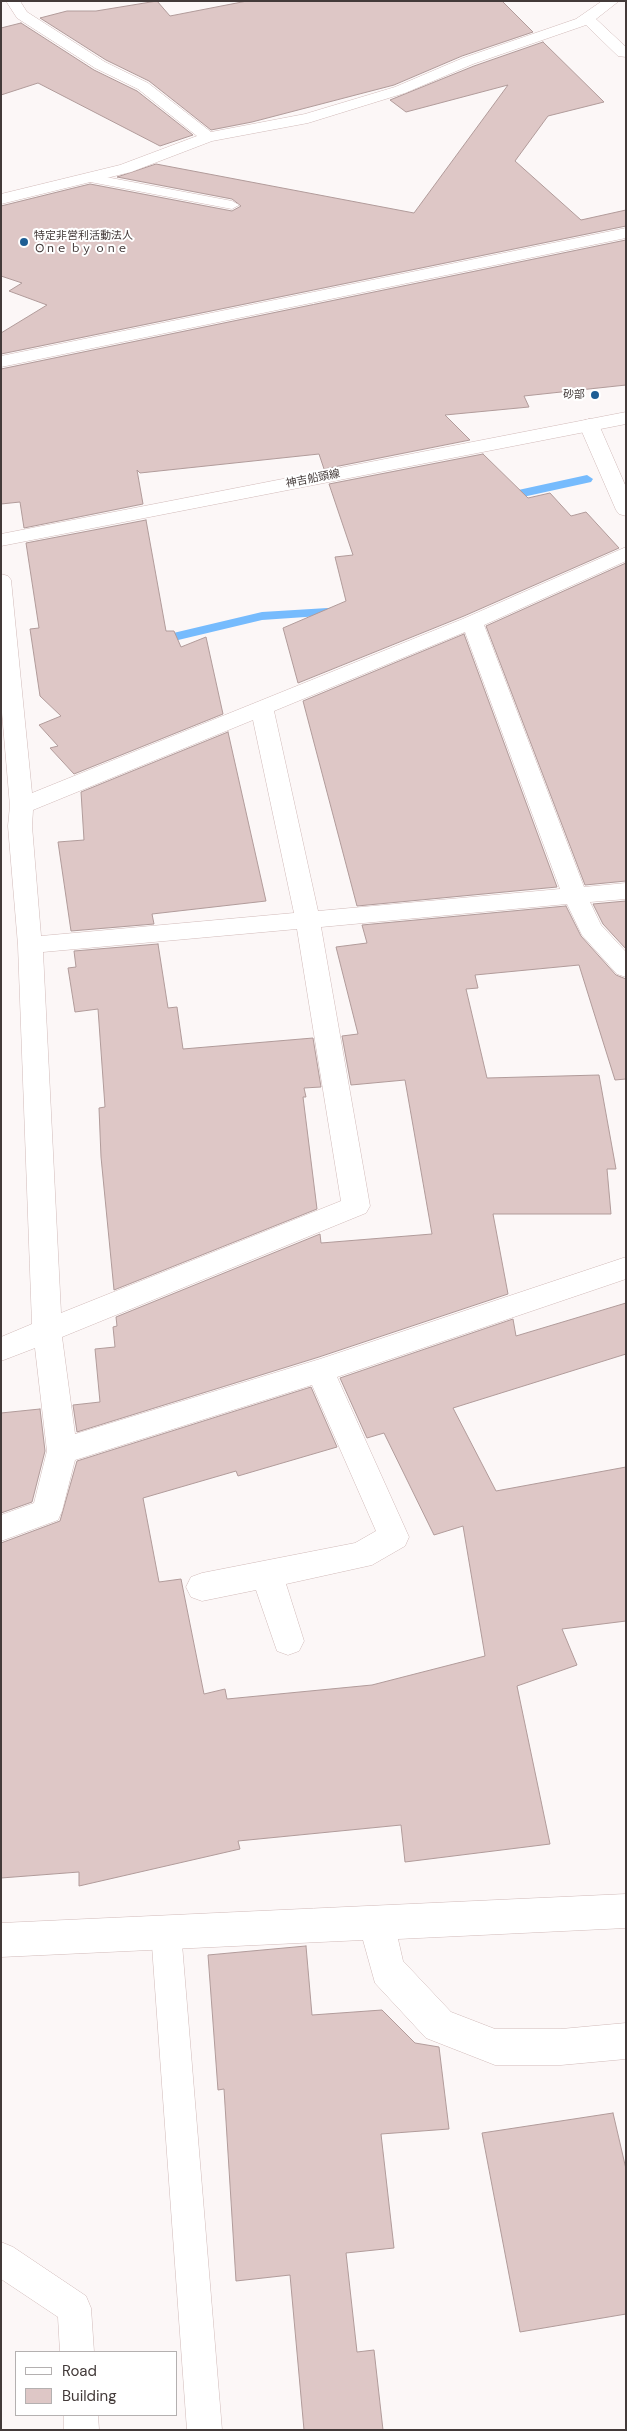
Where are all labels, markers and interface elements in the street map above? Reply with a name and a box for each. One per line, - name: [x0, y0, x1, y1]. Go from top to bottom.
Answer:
- place label: 特定非営利活動法人 Ｏｎｅ ｂｙ ｏｎｅ: [34, 229, 133, 255]
- marker: 特定非営利活動法人 Ｏｎｅ ｂｙ ｏｎｅ: [18, 236, 30, 248]
- place label: 砂部: [563, 388, 585, 402]
- marker: 砂部: [589, 389, 601, 401]
- street label: 神吉船頭線: [285, 467, 341, 491]
- legend: [15, 2351, 178, 2416]
- text: Road: [62, 2361, 97, 2381]
- text: Building: [62, 2386, 117, 2406]

